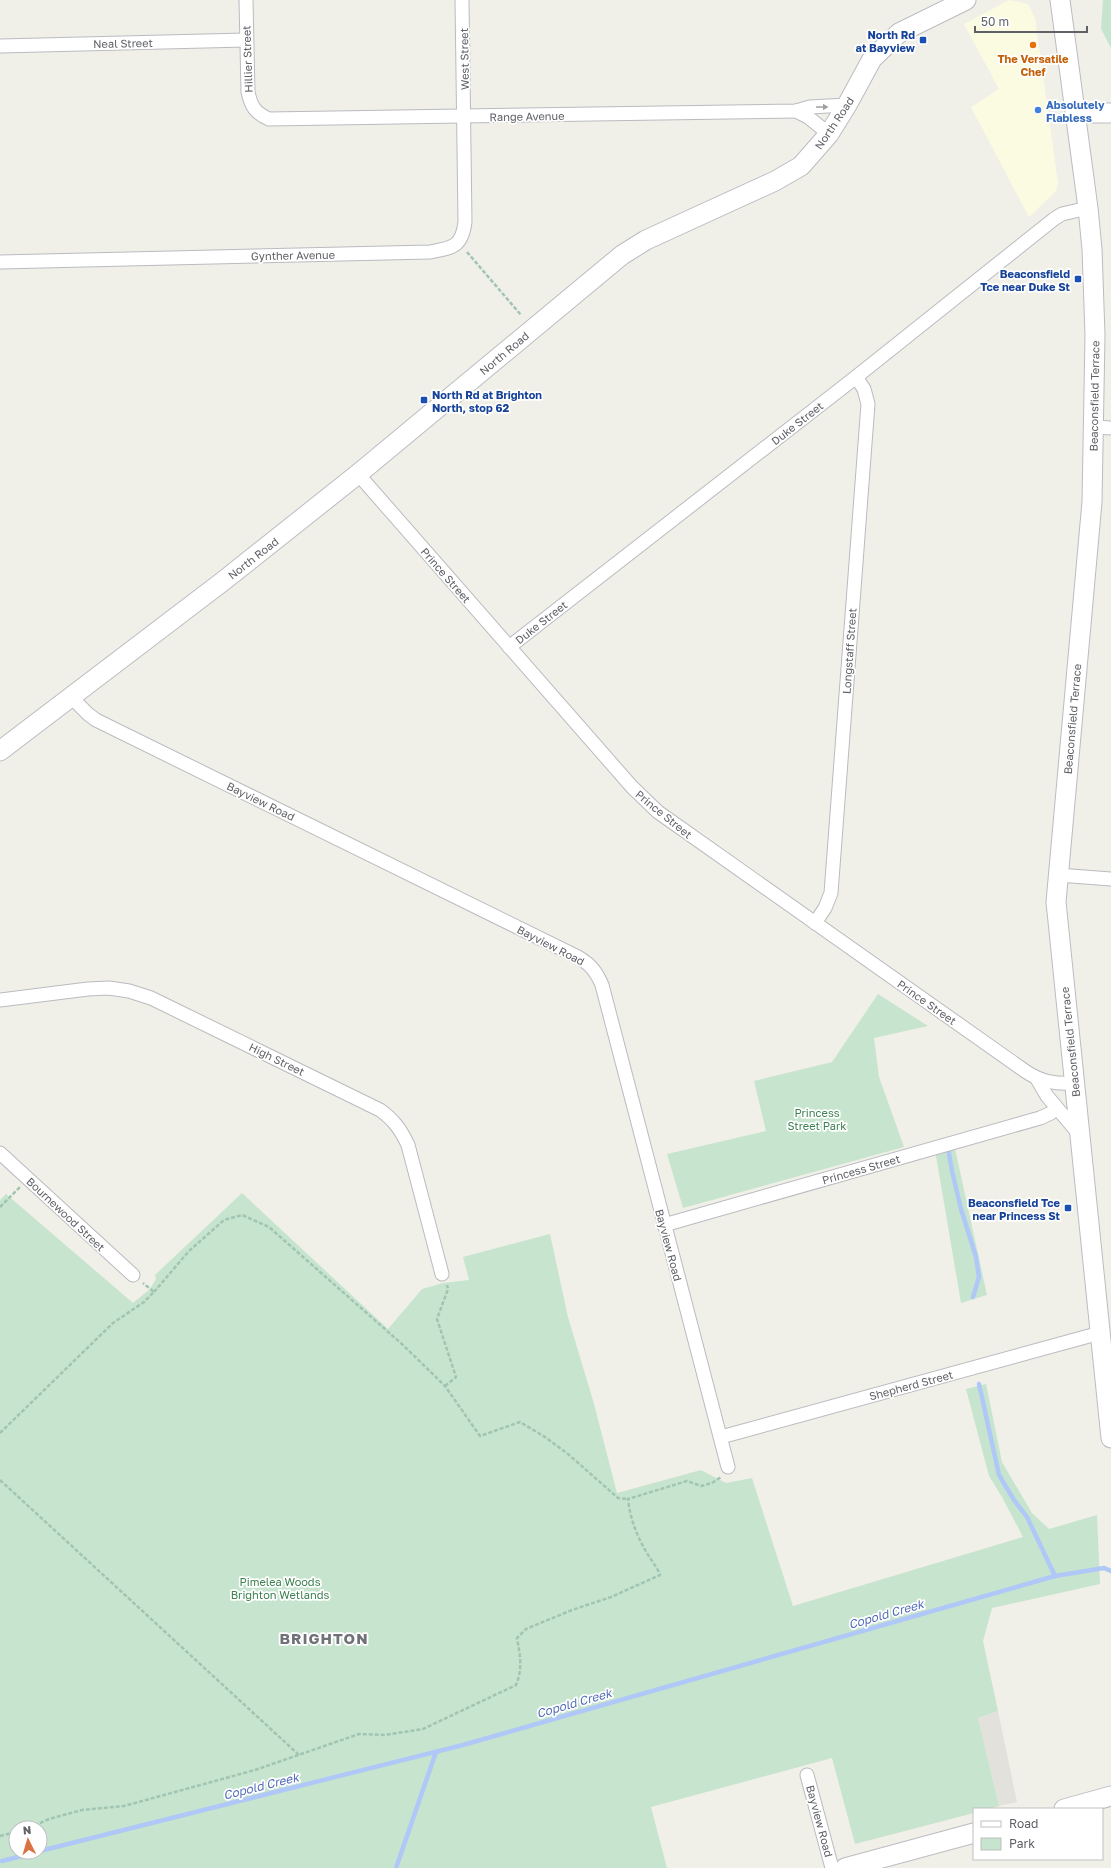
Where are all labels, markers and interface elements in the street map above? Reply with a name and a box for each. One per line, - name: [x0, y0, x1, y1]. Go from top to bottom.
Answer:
- scale bar: [975, 8, 1087, 34]
- text: 50 m: [981, 14, 1009, 29]
- street label: Hillier Street: [239, 25, 255, 93]
- street label: West Street: [457, 28, 471, 90]
- place label: North Rd at Bayview: [856, 28, 916, 54]
- marker: North Rd at Bayview: [918, 35, 928, 45]
- street label: Neal Street: [93, 36, 153, 50]
- marker: The Versatile Chef: [1028, 40, 1038, 50]
- place label: The Versatile Chef: [997, 52, 1069, 78]
- street label: North Road: [812, 94, 856, 152]
- place label: Absolutely Flabless: [1046, 98, 1105, 124]
- one-way arrow: [816, 104, 829, 110]
- marker: Absolutely Flabless: [1033, 105, 1043, 115]
- street label: Range Avenue: [489, 109, 565, 123]
- street label: Gynther Avenue: [251, 248, 335, 262]
- place label: Beaconsfield Tce near Duke St: [980, 267, 1071, 293]
- marker: Beaconsfield Tce near Duke St: [1073, 274, 1083, 284]
- street label: North Road: [477, 329, 531, 377]
- street label: Beaconsfield Terrace: [1087, 341, 1101, 451]
- place label: North Rd at Brighton North, stop 62: [432, 388, 542, 414]
- marker: North Rd at Brighton North, stop 62: [419, 395, 429, 405]
- street label: Duke Street: [769, 399, 825, 447]
- street label: North Road: [225, 534, 281, 582]
- street label: Prince Street: [418, 545, 474, 605]
- street label: Duke Street: [513, 598, 569, 646]
- street label: Longstaff Street: [840, 608, 858, 694]
- street label: Beaconsfield Terrace: [1061, 663, 1083, 775]
- street label: Bayview Road: [225, 779, 297, 823]
- street label: Prince Street: [633, 787, 695, 841]
- street label: Bayview Road: [515, 922, 587, 968]
- street label: Prince Street: [895, 977, 959, 1027]
- street label: Beaconsfield Terrace: [1058, 986, 1082, 1098]
- street label: High Street: [247, 1040, 307, 1078]
- park label: Princess Street Park: [787, 1106, 847, 1132]
- street label: Princess Street: [820, 1152, 902, 1186]
- street label: Bournewood Street: [24, 1174, 108, 1254]
- place label: Beaconsfield Tce near Princess St: [968, 1196, 1061, 1222]
- marker: Beaconsfield Tce near Princess St: [1063, 1203, 1073, 1213]
- street label: Bayview Road: [653, 1208, 685, 1282]
- street label: Shepherd Street: [868, 1368, 954, 1402]
- park label: Pimelea Woods Brighton Wetlands: [231, 1575, 329, 1601]
- water label: Copold Creek: [847, 1596, 926, 1632]
- district label: BRIGHTON: [279, 1629, 369, 1647]
- water label: Copold Creek: [535, 1685, 614, 1721]
- water label: Copold Creek: [222, 1769, 302, 1803]
- street label: Bayview Road: [804, 1784, 836, 1858]
- legend: [973, 1808, 1103, 1860]
- text: Road: [1009, 1816, 1038, 1831]
- north arrow: [8, 1820, 48, 1860]
- text: N: [22, 1823, 32, 1836]
- text: Park: [1009, 1836, 1035, 1851]

